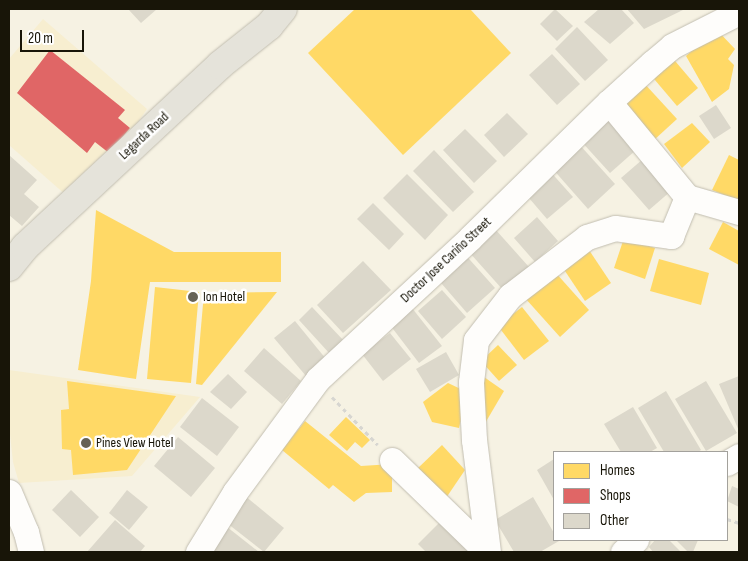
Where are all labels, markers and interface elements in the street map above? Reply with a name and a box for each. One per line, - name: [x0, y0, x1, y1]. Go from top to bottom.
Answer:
- scale bar: [22, 20, 86, 52]
- text: 20 m: [28, 29, 53, 48]
- street label: Legarda Road: [116, 109, 172, 163]
- street label: Doctor Jose Cariño Street: [397, 214, 495, 306]
- place label: Ion Hotel: [203, 289, 245, 305]
- marker: Ion Hotel: [187, 291, 199, 303]
- place label: Pines View Hotel: [96, 435, 173, 451]
- marker: Pines View Hotel: [80, 437, 92, 449]
- legend: [553, 451, 728, 541]
- text: Homes: [600, 461, 635, 480]
- text: Shops: [600, 486, 631, 505]
- text: Other: [600, 511, 629, 530]

